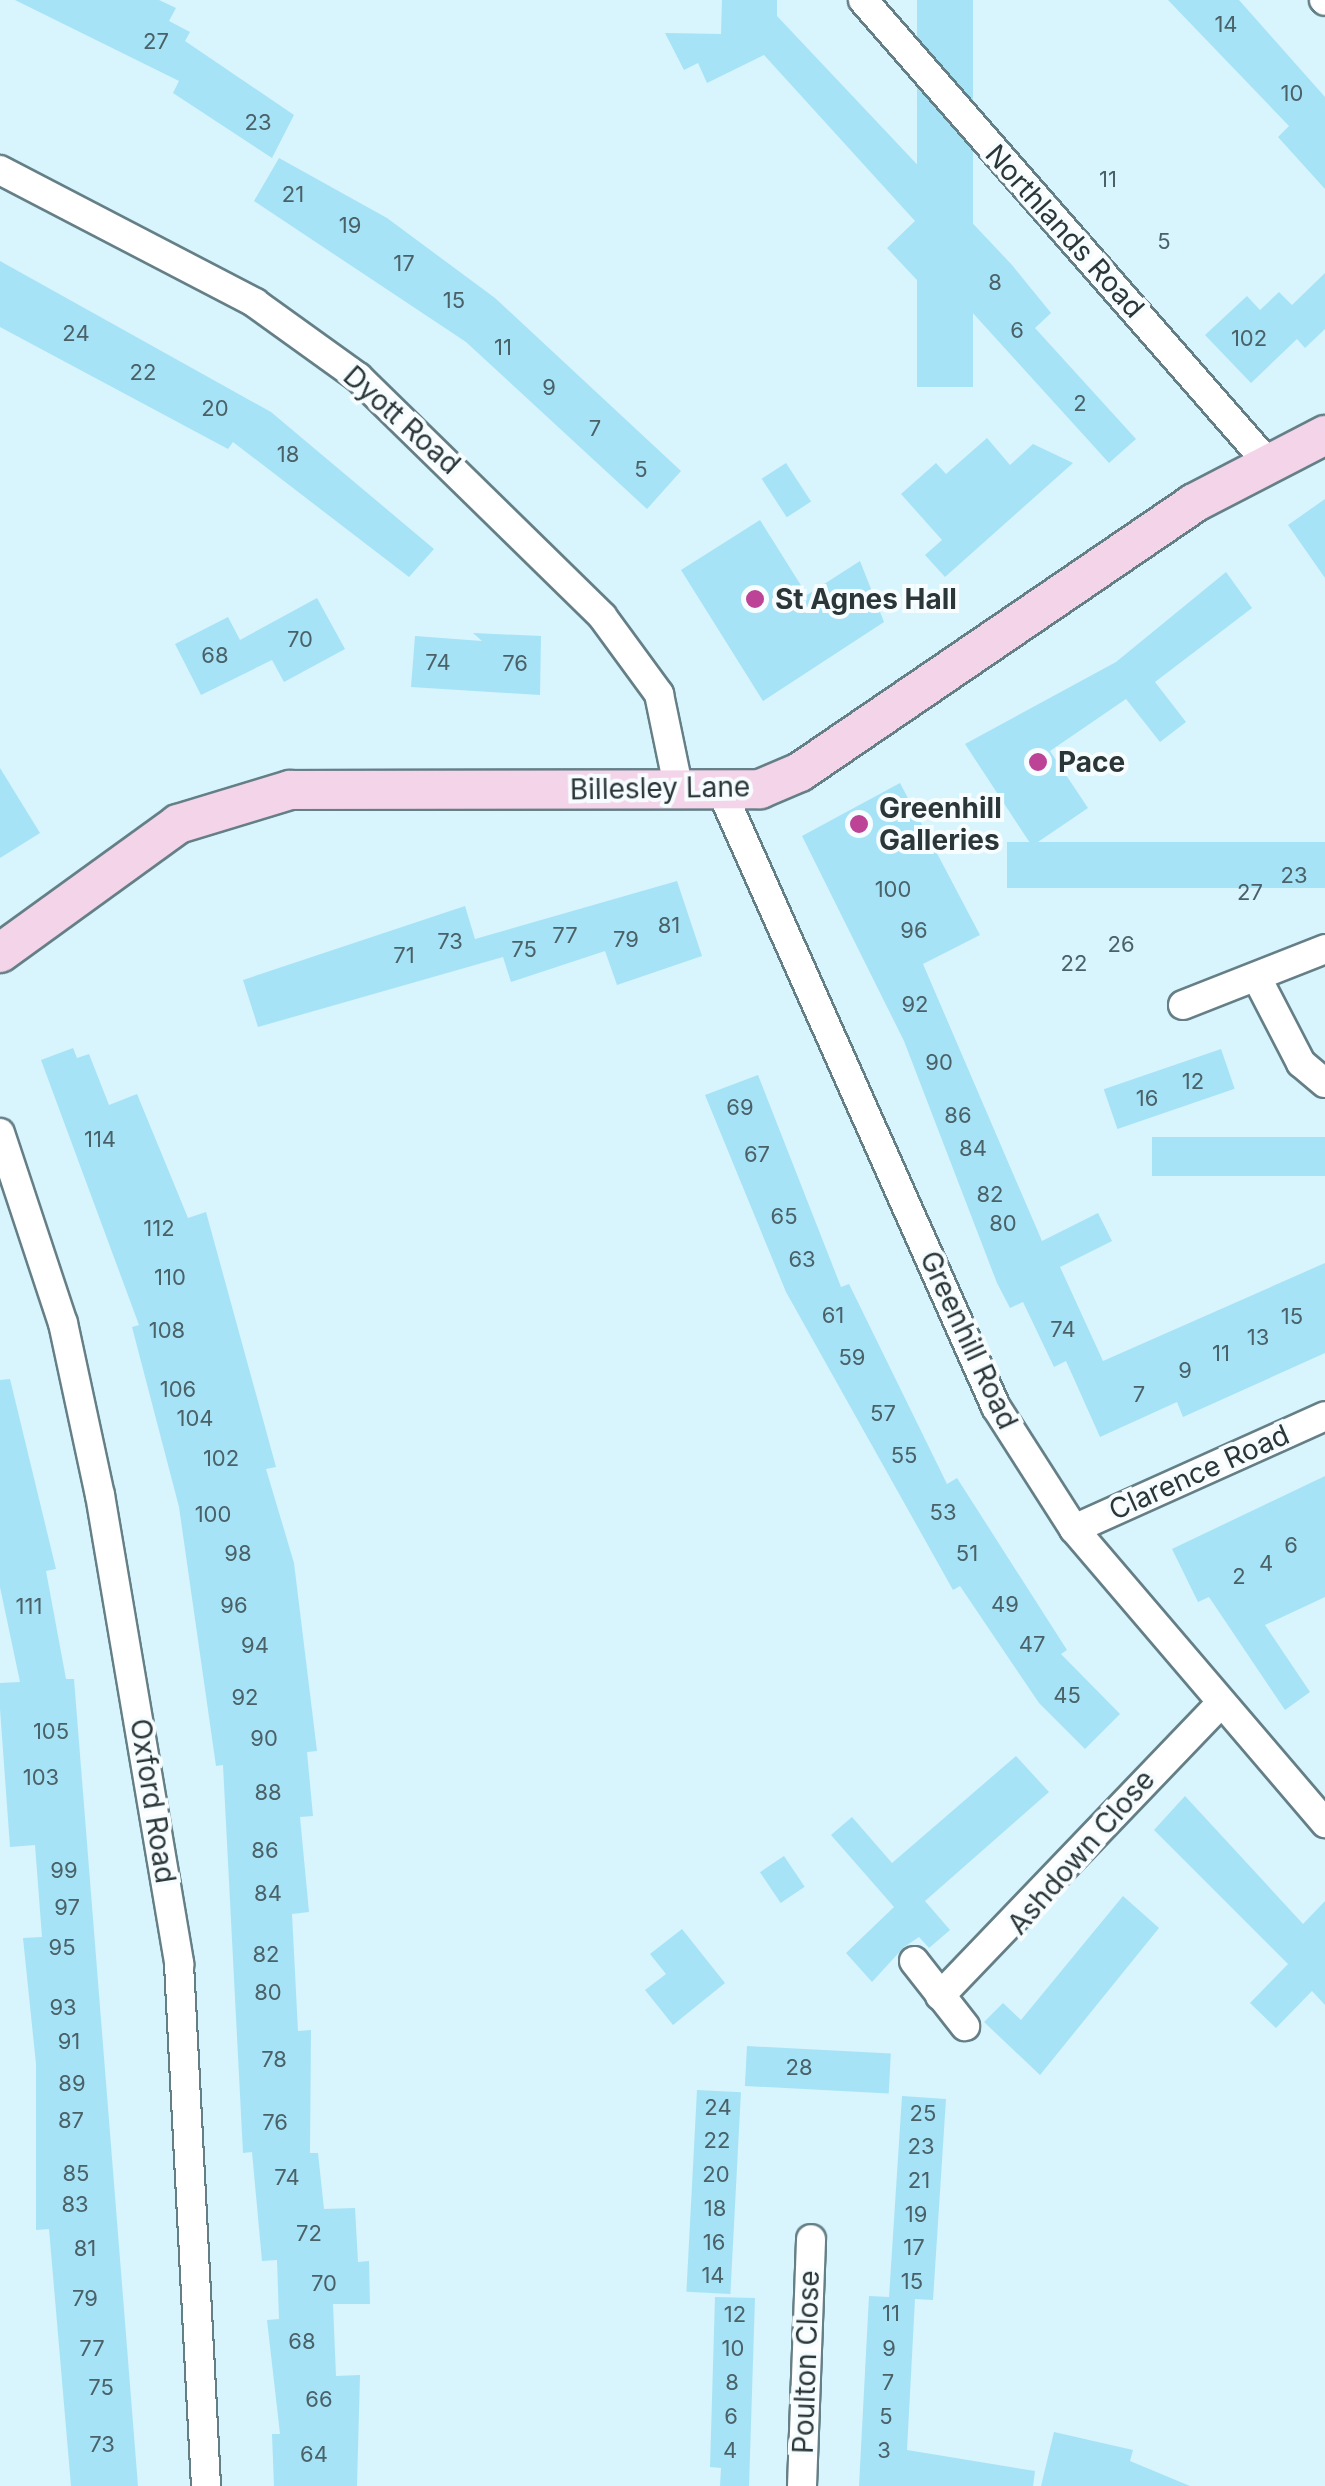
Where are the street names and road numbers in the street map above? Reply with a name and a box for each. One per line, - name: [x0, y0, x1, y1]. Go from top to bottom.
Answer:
- street label: Northlands Road: [979, 138, 1151, 324]
- street label: Dyott Road: [337, 359, 467, 481]
- street label: Billesley Lane: [570, 770, 750, 806]
- street label: Greenhill Road: [913, 1246, 1025, 1434]
- street label: Clarence Road: [1104, 1417, 1294, 1527]
- street label: Oxford Road: [123, 1716, 183, 1886]
- street label: Ashdown Close: [1001, 1763, 1161, 1941]
- street label: Poulton Close: [786, 2270, 826, 2454]

